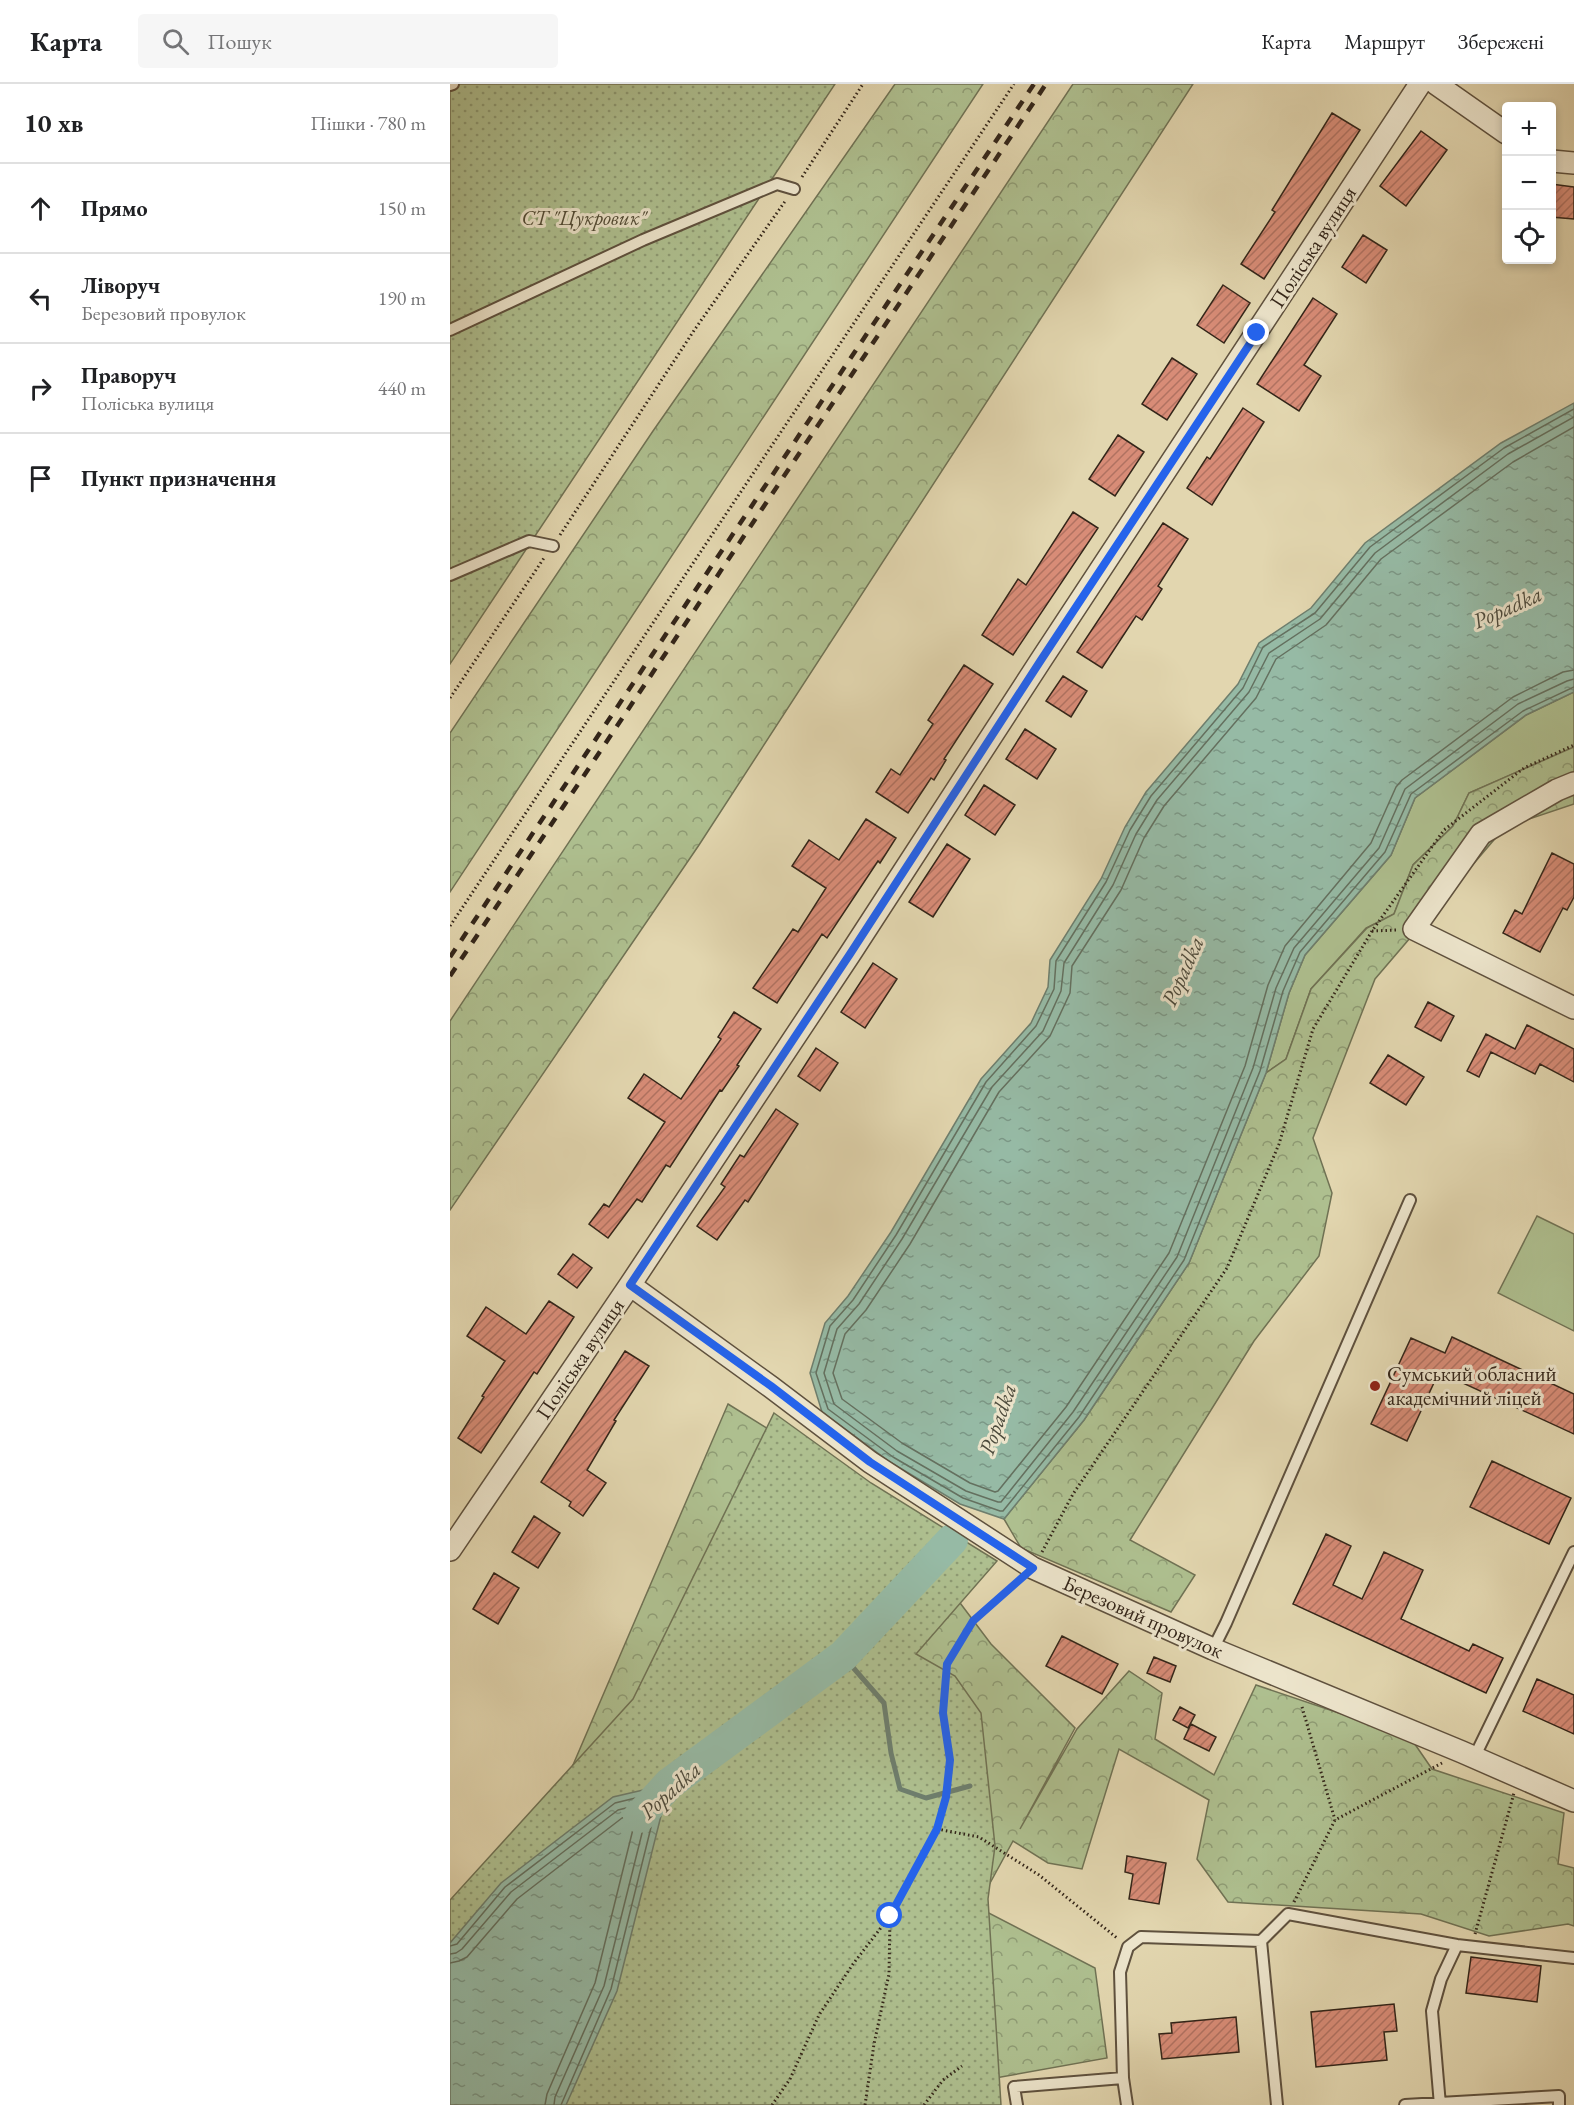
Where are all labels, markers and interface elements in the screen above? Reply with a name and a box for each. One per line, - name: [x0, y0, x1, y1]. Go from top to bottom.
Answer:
- search box: [138, 14, 558, 68]
- text: Карта: [30, 23, 102, 59]
- icon: search: [159, 25, 192, 58]
- text: Пошук: [207, 27, 272, 56]
- text: Карта: [1261, 28, 1311, 55]
- text: Маршрут: [1344, 28, 1425, 55]
- text: Збережені: [1458, 28, 1544, 55]
- map controls: [1502, 102, 1556, 264]
- button: +: [1502, 102, 1556, 156]
- text: 10 хв: [24, 106, 83, 140]
- text: Пішки · 780 m: [310, 110, 426, 136]
- button: −: [1502, 156, 1556, 210]
- street label: Поліська вулиця: [1263, 181, 1362, 313]
- icon: ahead: [24, 192, 57, 225]
- text: Прямо: [81, 194, 148, 223]
- text: 150 m: [378, 195, 426, 221]
- park label: СТ "Цукровик": [522, 204, 648, 231]
- button: locate: [1502, 210, 1556, 264]
- text: Ліворуч: [81, 271, 160, 300]
- icon: left: [24, 282, 57, 315]
- text: 190 m: [378, 285, 426, 311]
- text: Березовий провулок: [81, 300, 246, 326]
- route end: [1243, 319, 1269, 345]
- text: Праворуч: [81, 361, 177, 390]
- icon: right: [24, 372, 57, 405]
- text: 440 m: [378, 375, 426, 401]
- text: Поліська вулиця: [81, 390, 214, 416]
- icon: arrive: [24, 462, 57, 495]
- text: Пункт призначення: [81, 464, 276, 493]
- water label: Popadka: [1468, 579, 1546, 636]
- water label: Popadka: [1154, 932, 1211, 1010]
- street label: Поліська вулиця: [529, 1293, 630, 1424]
- place label: Сумський обласний академічний ліцей: [1387, 1360, 1557, 1411]
- marker: Сумський обласний академічний ліцей: [1368, 1379, 1382, 1393]
- water label: Popadka: [972, 1380, 1023, 1458]
- street label: Березовий провулок: [1059, 1569, 1228, 1664]
- water label: Popadka: [633, 1755, 707, 1826]
- route start: [876, 1902, 902, 1928]

